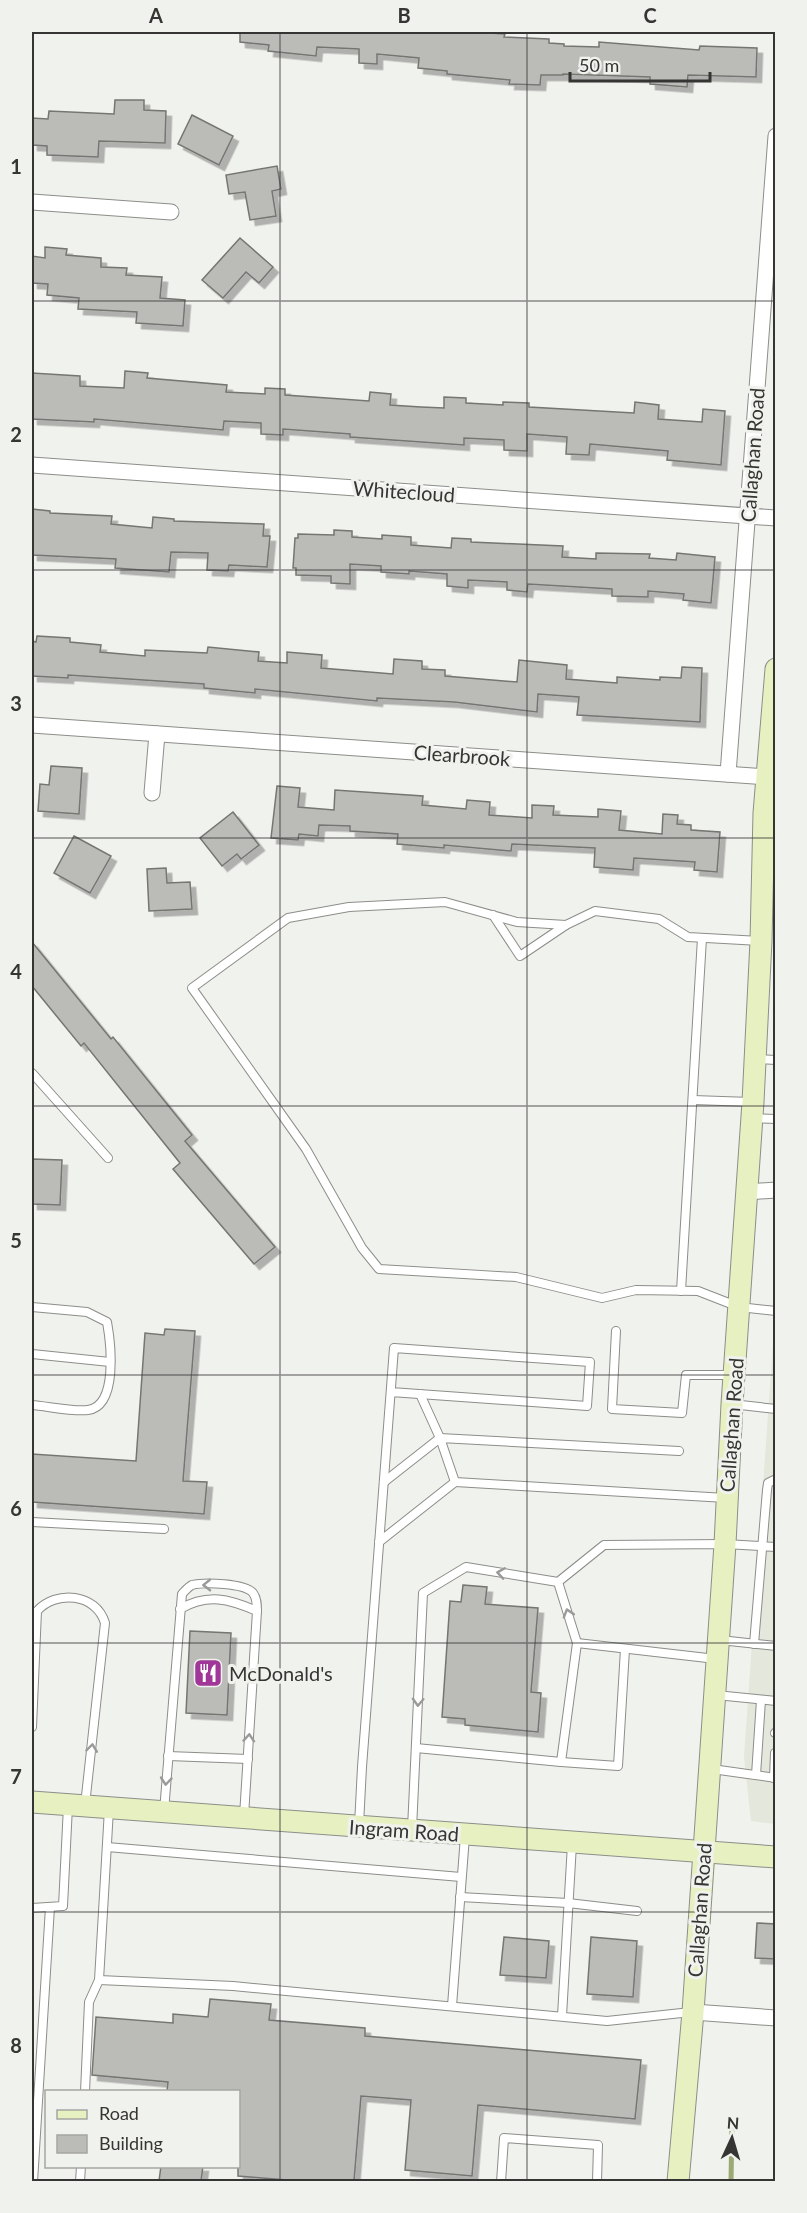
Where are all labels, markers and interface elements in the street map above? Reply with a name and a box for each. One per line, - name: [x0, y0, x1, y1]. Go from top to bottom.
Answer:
- text: A: [148, 3, 163, 27]
- text: B: [397, 3, 411, 27]
- text: C: [643, 3, 657, 27]
- scale bar: [570, 45, 710, 83]
- text: 50 m: [579, 54, 619, 76]
- text: 1: [10, 154, 22, 178]
- street label: Callaghan Road: [735, 387, 769, 523]
- text: 2: [10, 422, 22, 446]
- street label: Whitecloud: [352, 475, 456, 507]
- text: 3: [10, 691, 22, 715]
- street label: Clearbrook: [413, 740, 512, 770]
- text: 4: [10, 959, 22, 983]
- text: 5: [10, 1228, 22, 1252]
- street label: Callaghan Road: [714, 1357, 748, 1493]
- text: 6: [10, 1496, 22, 1520]
- one-way arrow: [496, 1567, 505, 1579]
- one-way arrow: [202, 1579, 211, 1591]
- one-way arrow: [563, 1608, 575, 1619]
- restaurant icon: McDonald's: [192, 1657, 224, 1689]
- place label: McDonald's: [229, 1661, 333, 1685]
- one-way arrow: [411, 1698, 424, 1707]
- one-way arrow: [242, 1734, 255, 1743]
- one-way arrow: [85, 1743, 98, 1753]
- text: 7: [10, 1764, 22, 1788]
- one-way arrow: [160, 1777, 173, 1786]
- street label: Ingram Road: [348, 1814, 460, 1846]
- street label: Callaghan Road: [682, 1842, 716, 1978]
- text: 8: [10, 2033, 22, 2057]
- legend: [45, 2090, 240, 2168]
- text: Road: [99, 2102, 139, 2124]
- north arrow: [702, 2108, 762, 2168]
- text: N: [726, 2113, 740, 2132]
- text: Building: [99, 2132, 163, 2154]

